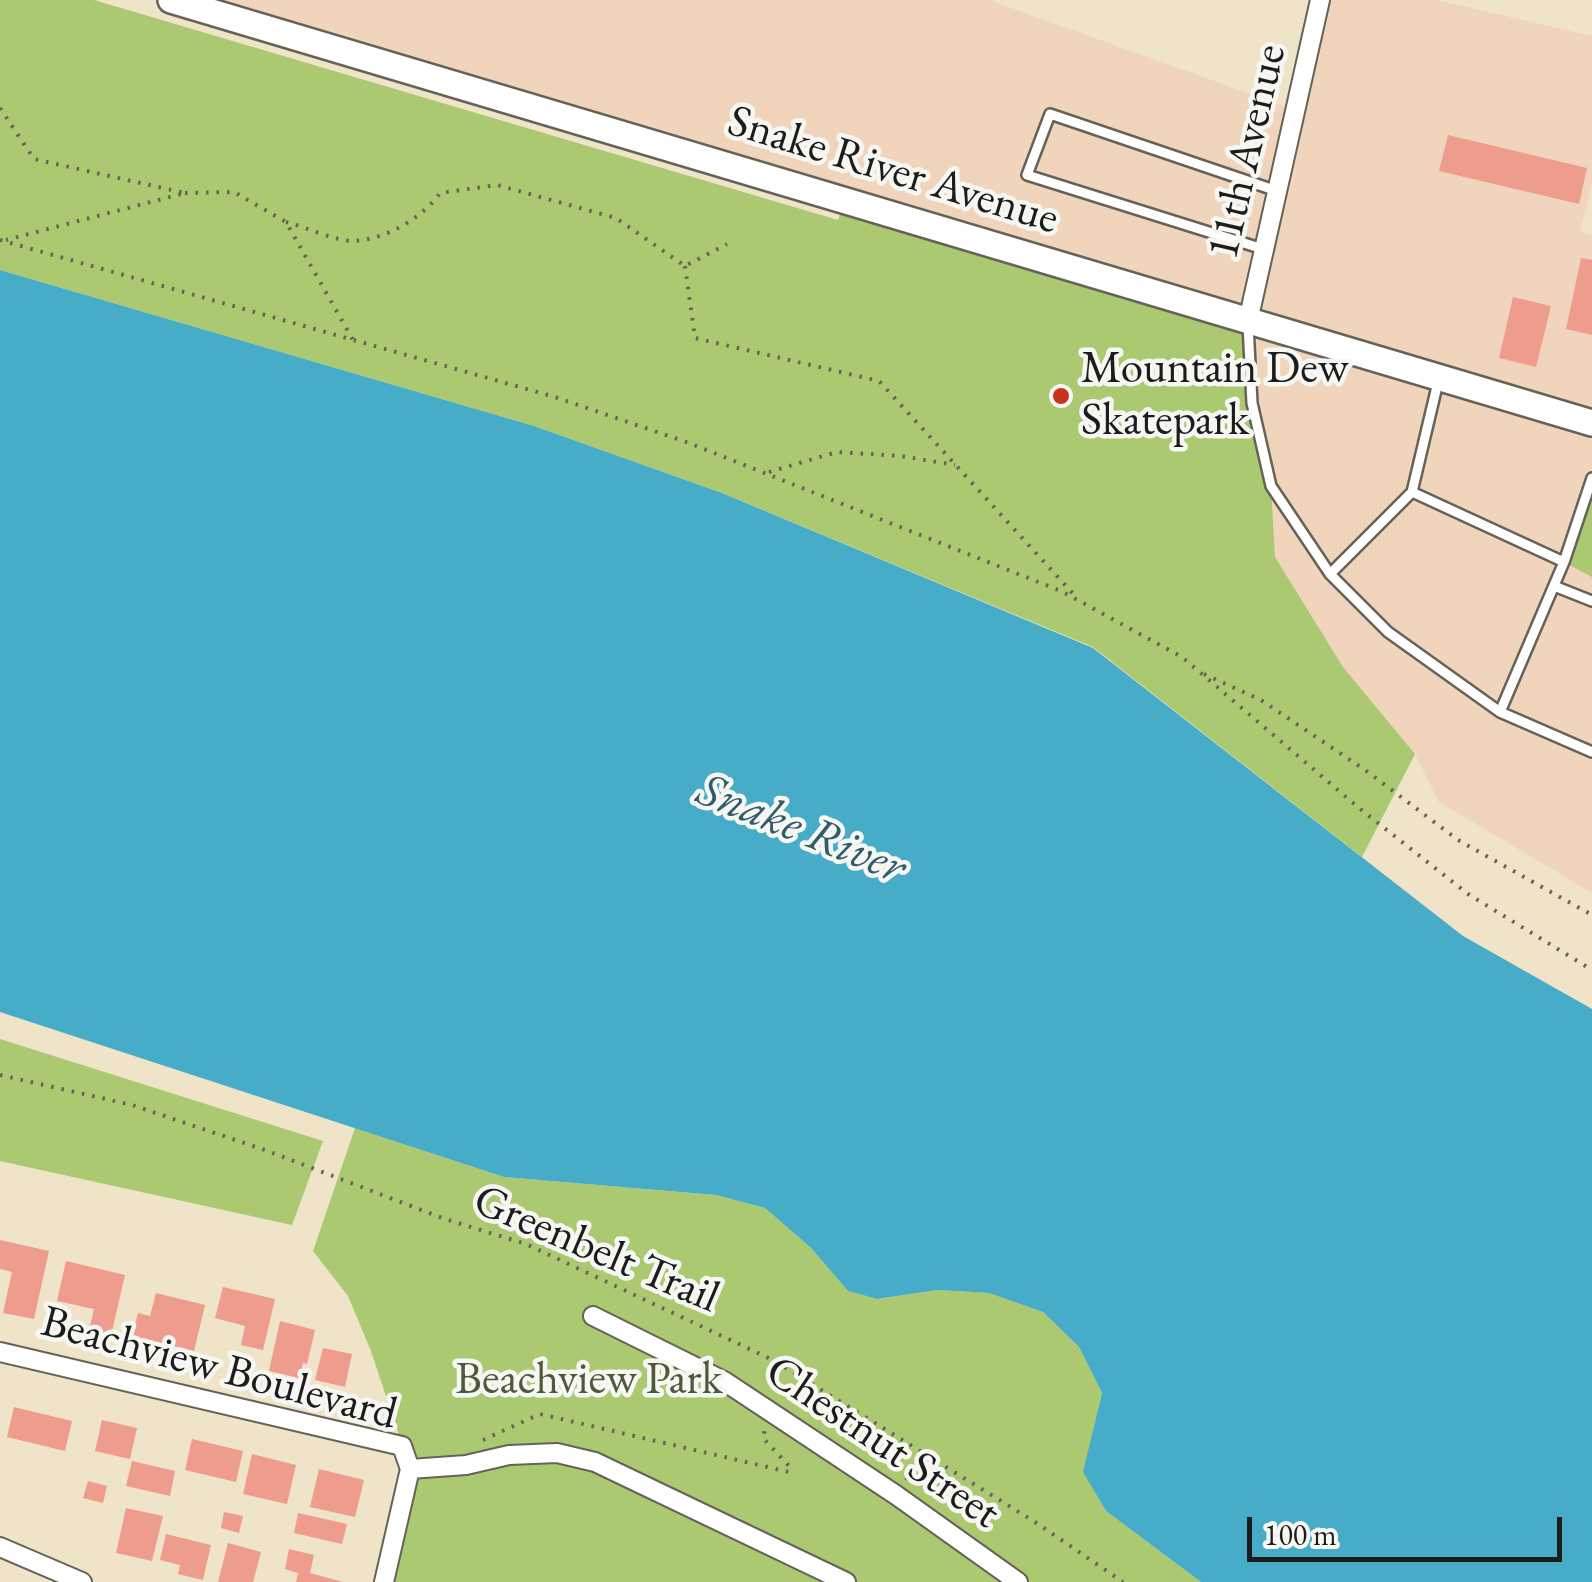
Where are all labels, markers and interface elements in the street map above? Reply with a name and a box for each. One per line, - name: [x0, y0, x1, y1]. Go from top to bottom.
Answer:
- street label: 11th Avenue: [1197, 39, 1299, 265]
- street label: Snake River Avenue: [721, 95, 1065, 247]
- place label: Mountain Dew Skatepark: [1081, 343, 1349, 449]
- marker: Mountain Dew Skatepark: [1050, 385, 1072, 407]
- water label: Snake River: [688, 762, 914, 898]
- street label: Greenbelt Trail: [465, 1174, 727, 1326]
- street label: Beachview Boulevard: [35, 1296, 403, 1442]
- street label: Chestnut Street: [755, 1345, 1009, 1541]
- park label: Beachview Park: [455, 1354, 723, 1408]
- scale bar: [1252, 1497, 1567, 1559]
- text: 100 m: [1264, 1515, 1337, 1554]

